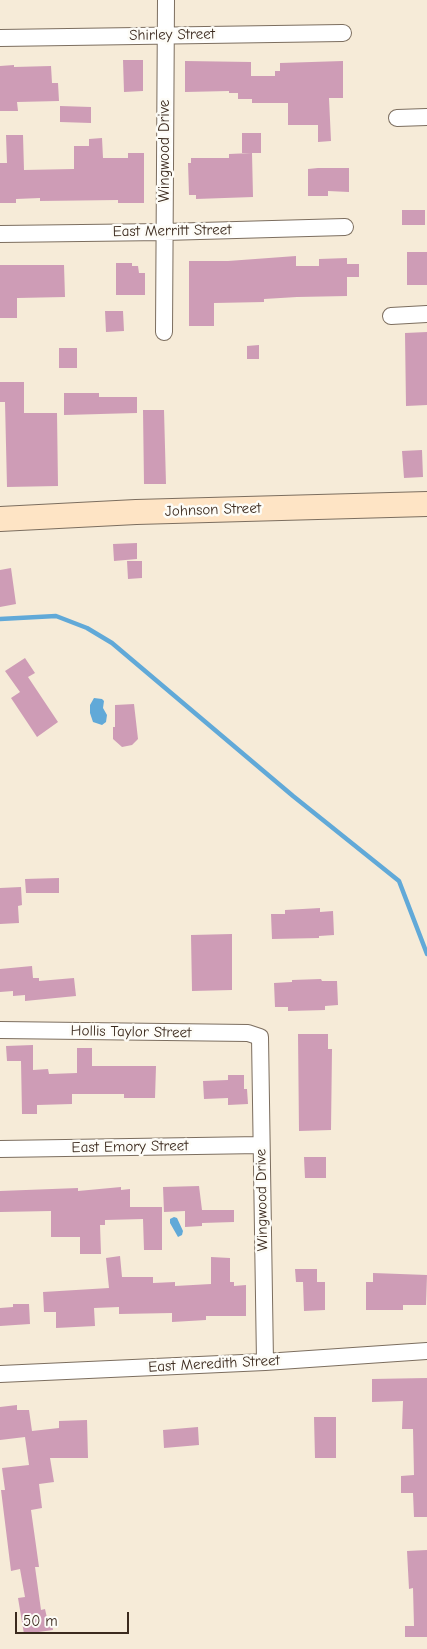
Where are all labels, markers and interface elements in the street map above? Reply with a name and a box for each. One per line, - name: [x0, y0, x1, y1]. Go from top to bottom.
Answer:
- street label: Shirley Street: [129, 25, 215, 45]
- street label: Wingwood Drive: [156, 100, 174, 202]
- street label: East Merritt Street: [112, 221, 232, 241]
- street label: Johnson Street: [165, 499, 261, 521]
- street label: Hollis Taylor Street: [71, 1022, 191, 1042]
- street label: East Emory Street: [71, 1137, 189, 1157]
- street label: Wingwood Drive: [252, 1149, 272, 1251]
- street label: East Meredith Street: [148, 1352, 280, 1376]
- scale bar: [18, 1602, 131, 1634]
- text: 50 m: [23, 1612, 58, 1630]

